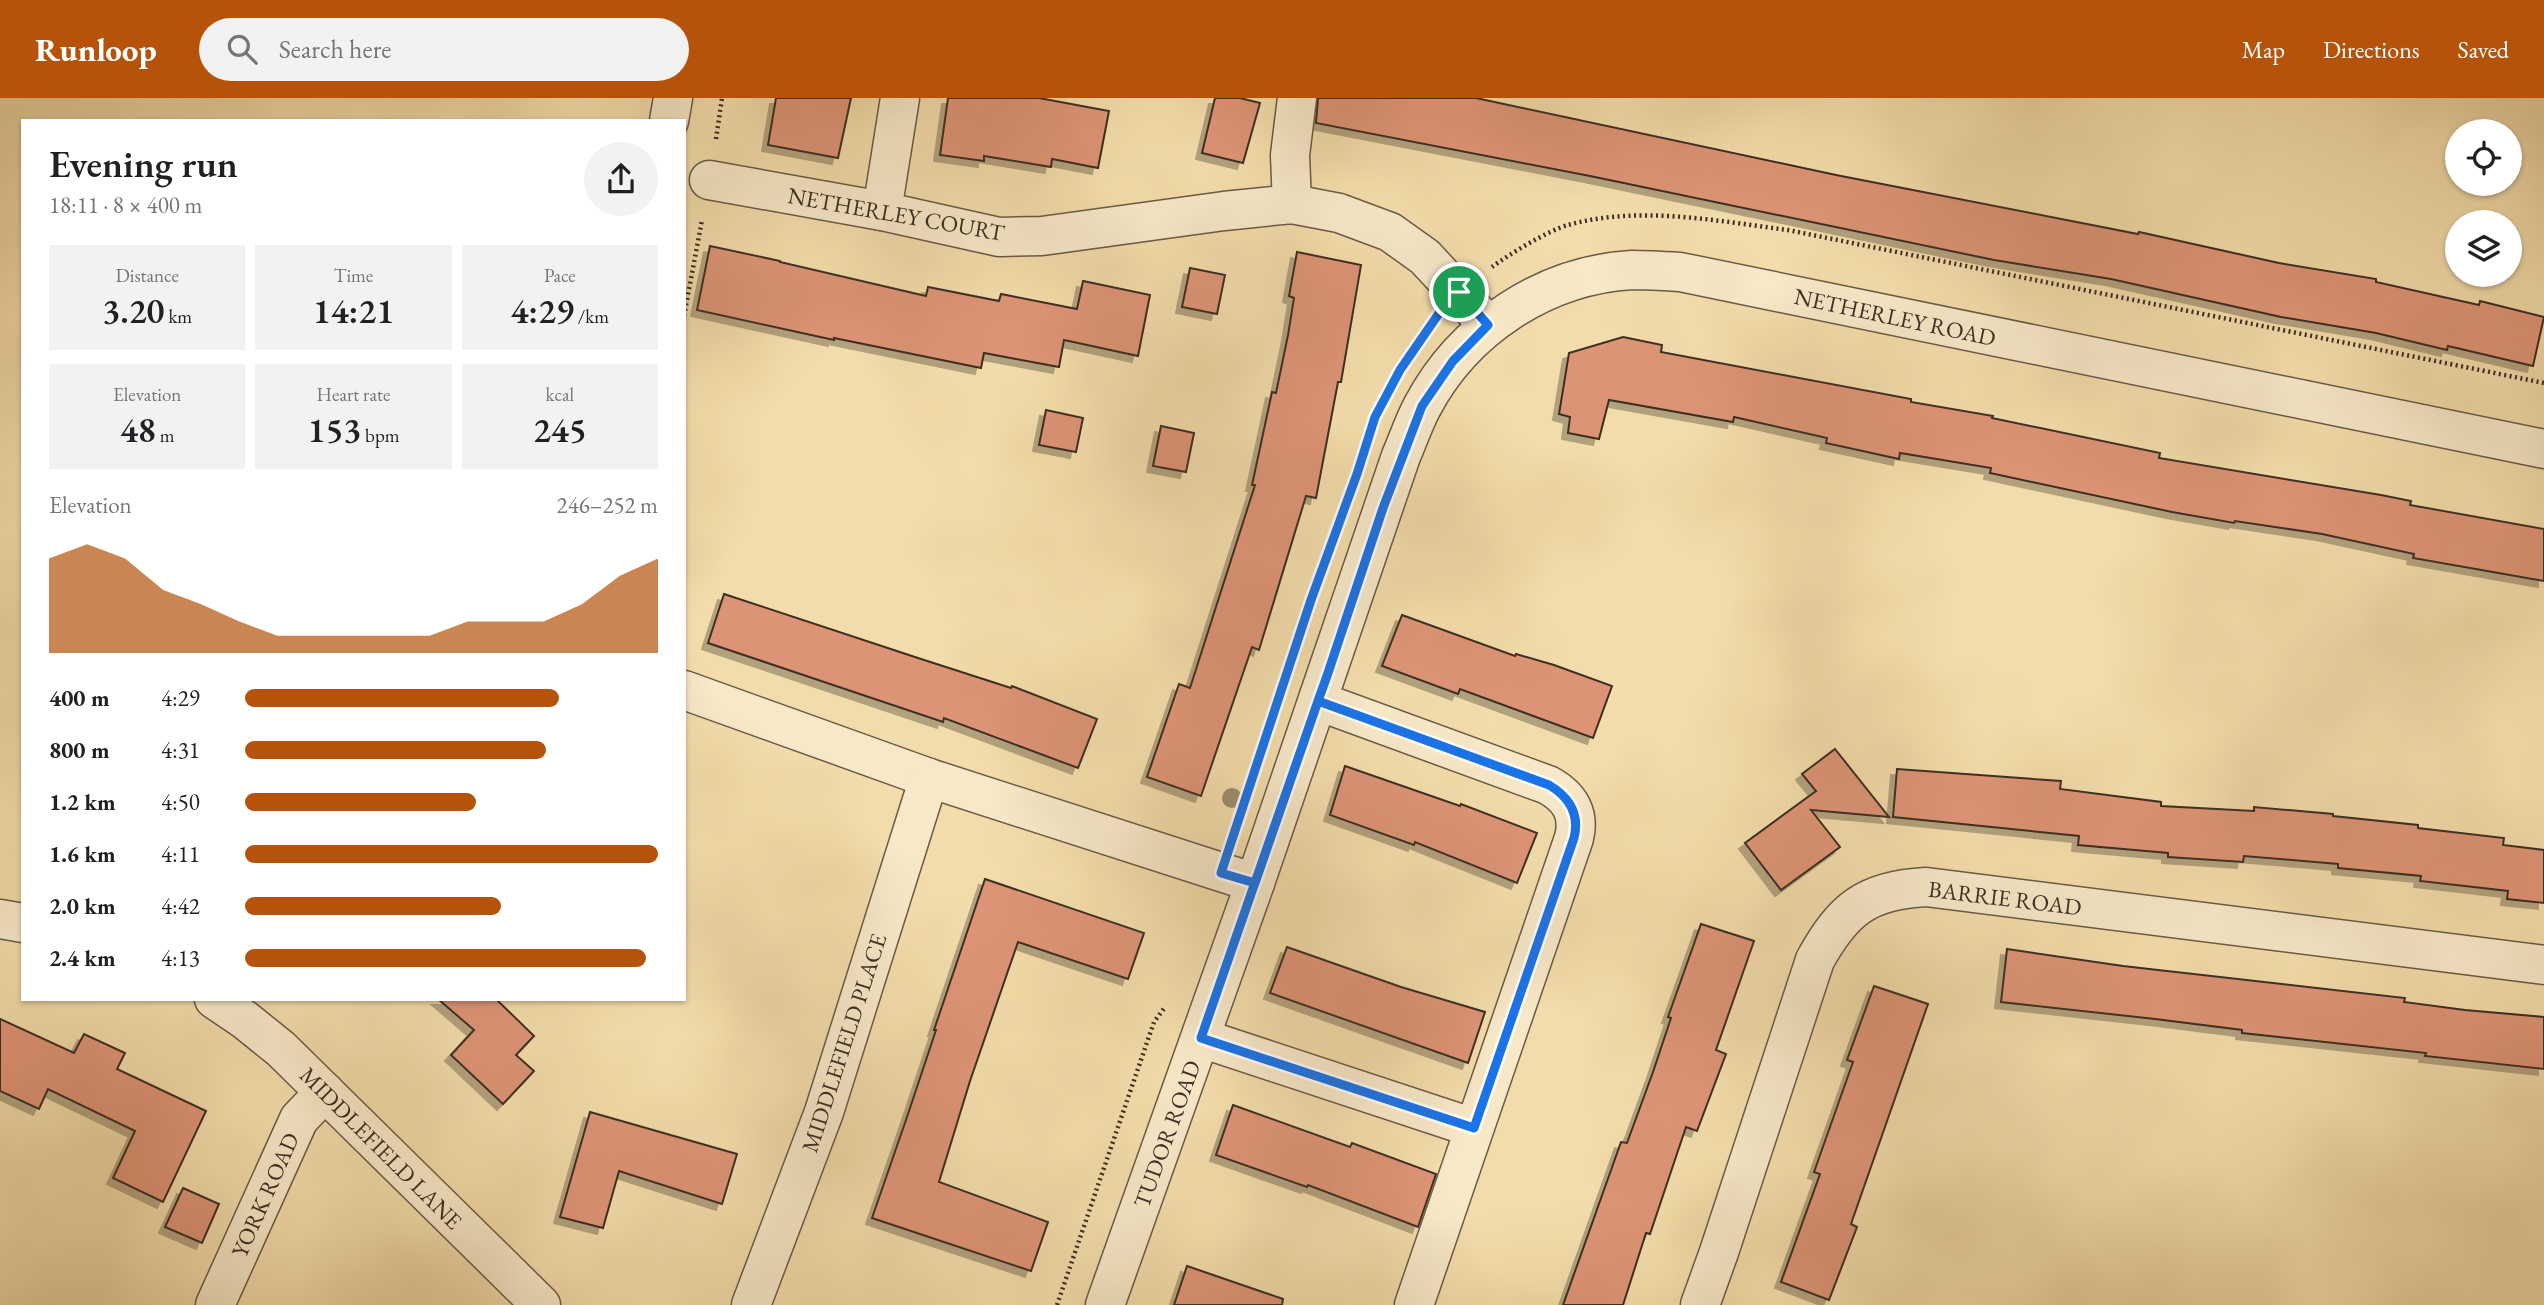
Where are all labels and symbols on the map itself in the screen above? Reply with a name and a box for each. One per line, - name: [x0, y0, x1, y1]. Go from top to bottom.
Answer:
- street label: NETHERLEY COURT: [785, 180, 1007, 248]
- pin: [1429, 262, 1489, 322]
- street label: NETHERLEY ROAD: [1791, 281, 1999, 353]
- street label: BARRIE ROAD: [1927, 874, 2083, 922]
- street label: MIDDLEFIELD PLACE: [794, 930, 894, 1156]
- street label: TUDOR ROAD: [1126, 1056, 1208, 1212]
- street label: MIDDLEFIELD LANE: [293, 1060, 469, 1236]
- street label: YORK ROAD: [224, 1128, 306, 1262]

